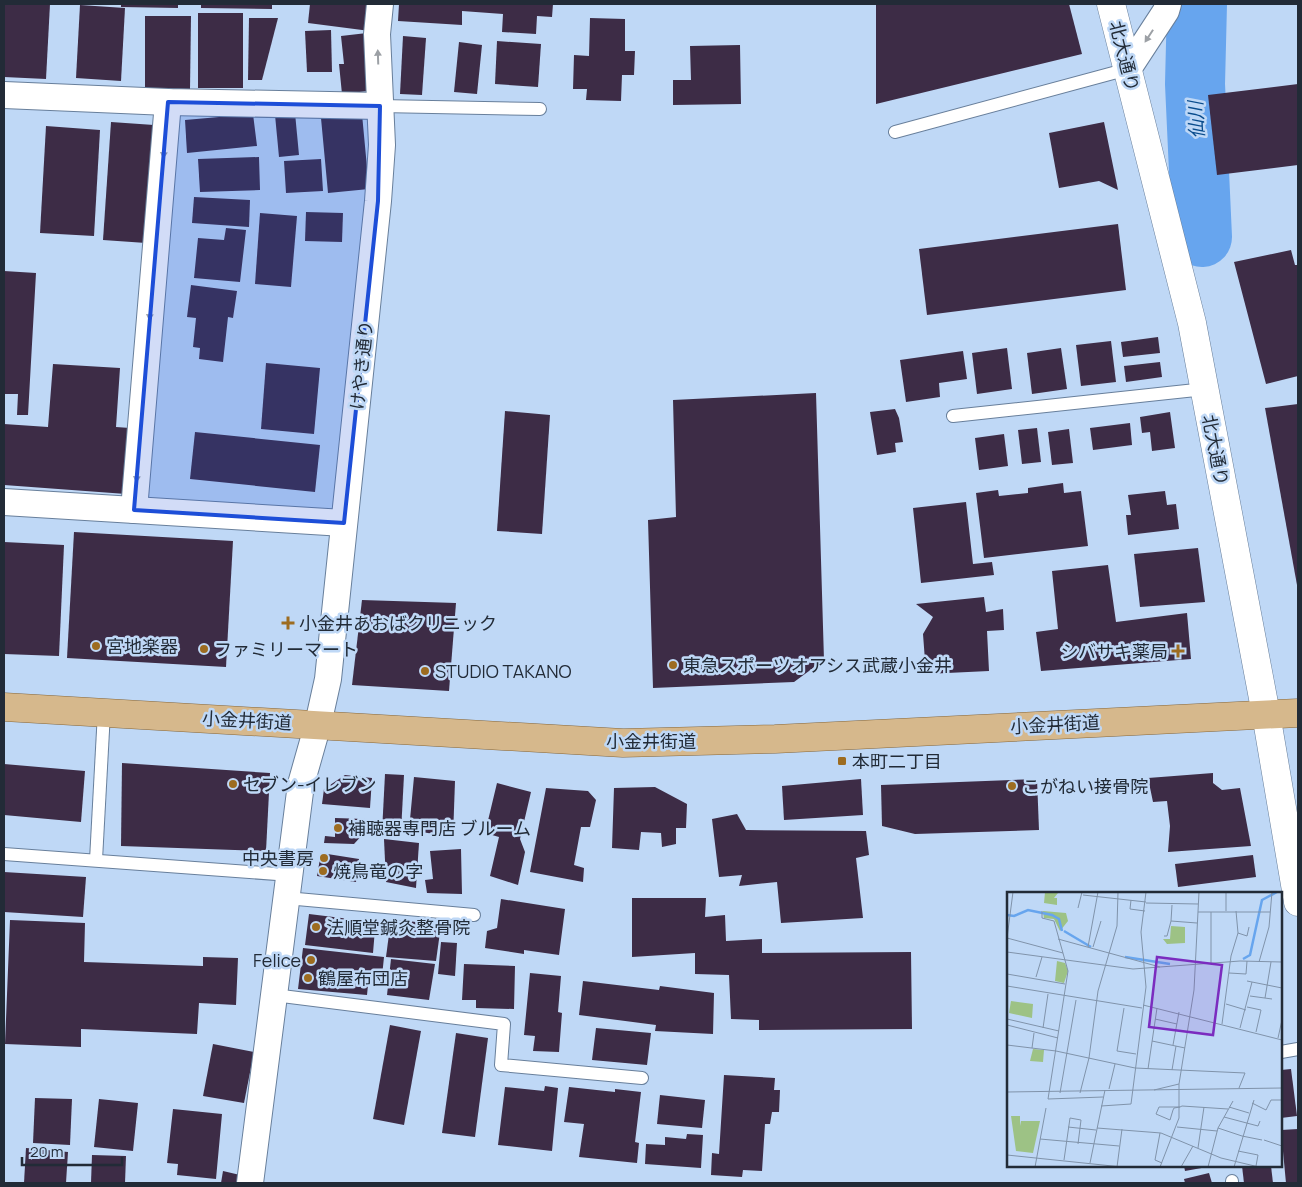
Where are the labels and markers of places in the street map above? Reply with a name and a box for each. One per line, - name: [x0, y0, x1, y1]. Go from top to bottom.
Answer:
- place label: 小金井あおばクリニック: [299, 611, 497, 635]
- marker: 小金井あおばクリニック: [281, 616, 295, 630]
- place label: 宮地楽器: [106, 634, 178, 658]
- place label: ファミリーマート: [214, 637, 358, 661]
- place label: シバサキ薬局: [1061, 639, 1168, 663]
- marker: 宮地楽器: [90, 640, 102, 652]
- marker: ファミリーマート: [198, 643, 210, 655]
- marker: シバサキ薬局: [1172, 645, 1184, 657]
- place label: 東急スポーツオアシス武蔵小金井: [683, 653, 952, 677]
- place label: STUDIO TAKANO: [435, 659, 572, 683]
- marker: 東急スポーツオアシス武蔵小金井: [667, 659, 679, 671]
- marker: STUDIO TAKANO: [419, 665, 431, 677]
- place label: 本町二丁目: [852, 749, 942, 773]
- marker: 本町二丁目: [836, 755, 848, 767]
- place label: セブン-イレブン: [243, 772, 377, 796]
- place label: こがねい接骨院: [1022, 774, 1148, 798]
- marker: セブン-イレブン: [227, 778, 239, 790]
- marker: こがねい接骨院: [1006, 780, 1018, 792]
- place label: 補聴器専門店 ブルーム: [348, 816, 531, 840]
- marker: 補聴器専門店 ブルーム: [332, 822, 344, 834]
- place label: 中央書房: [242, 846, 314, 870]
- marker: 中央書房: [318, 852, 330, 864]
- place label: 焼鳥竜の字: [333, 859, 423, 883]
- marker: 焼鳥竜の字: [317, 865, 329, 877]
- place label: 法順堂鍼灸整骨院: [326, 915, 470, 939]
- marker: 法順堂鍼灸整骨院: [310, 921, 322, 933]
- place label: Felice: [253, 948, 301, 972]
- marker: Felice: [305, 954, 317, 966]
- place label: 鶴屋布団店: [318, 966, 408, 990]
- marker: 鶴屋布団店: [302, 972, 314, 984]

